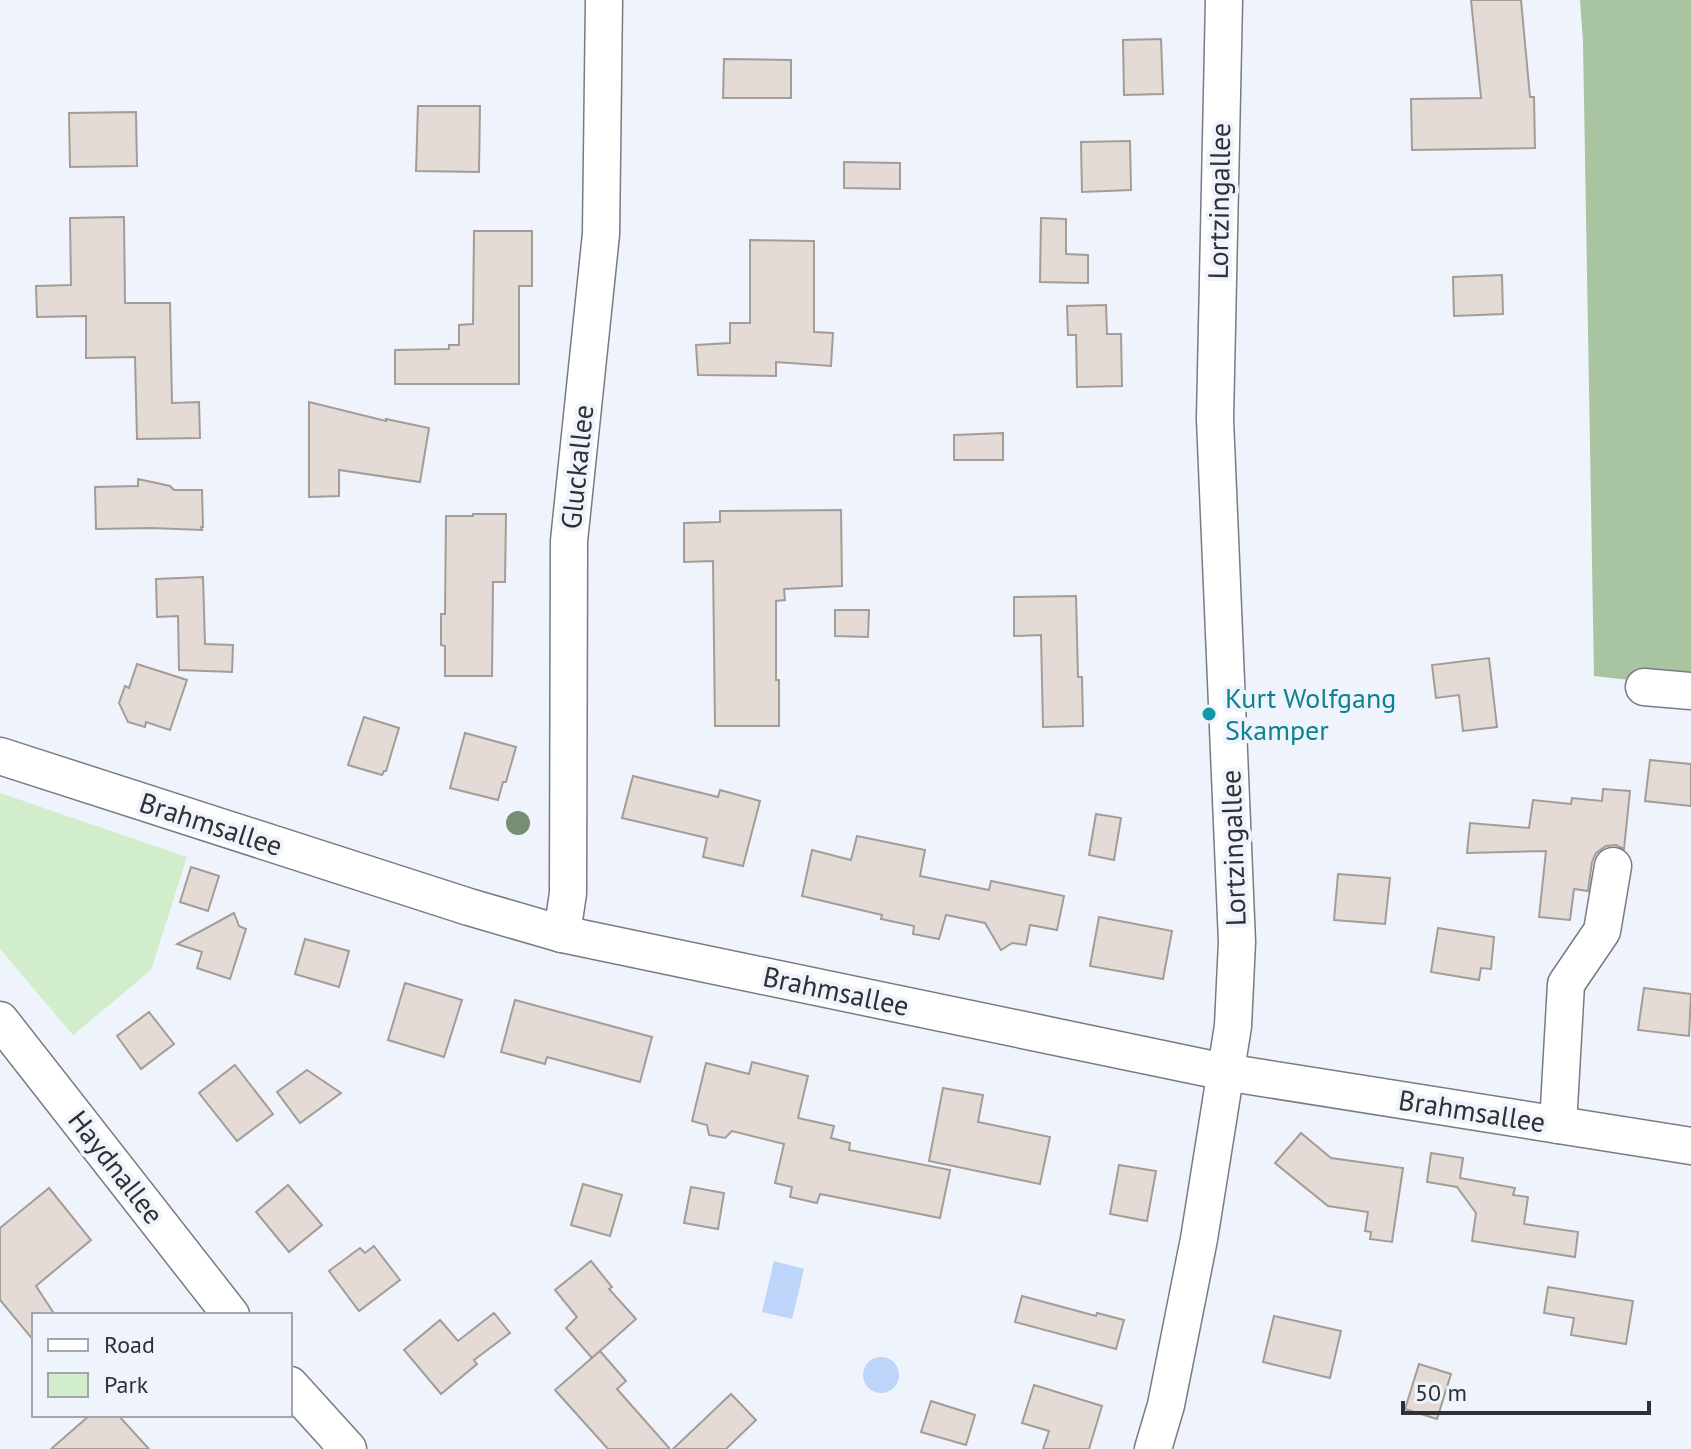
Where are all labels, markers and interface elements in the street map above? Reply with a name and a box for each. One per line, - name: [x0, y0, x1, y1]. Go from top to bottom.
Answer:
- street label: Lortzingallee: [1199, 122, 1238, 280]
- street label: Gluckallee: [552, 403, 601, 531]
- place label: Kurt Wolfgang Skamper: [1225, 679, 1396, 748]
- marker: Kurt Wolfgang Skamper: [1200, 705, 1218, 723]
- street label: Lortzingallee: [1211, 769, 1254, 927]
- street label: Brahmsallee: [135, 783, 287, 864]
- street label: Brahmsallee: [760, 957, 912, 1024]
- street label: Brahmsallee: [1396, 1081, 1548, 1140]
- street label: Haydnallee: [60, 1102, 172, 1231]
- legend: [32, 1313, 292, 1417]
- text: Road: [104, 1329, 155, 1360]
- scale bar: [1403, 1365, 1649, 1415]
- text: Park: [104, 1369, 149, 1400]
- text: 50 m: [1415, 1377, 1467, 1408]

